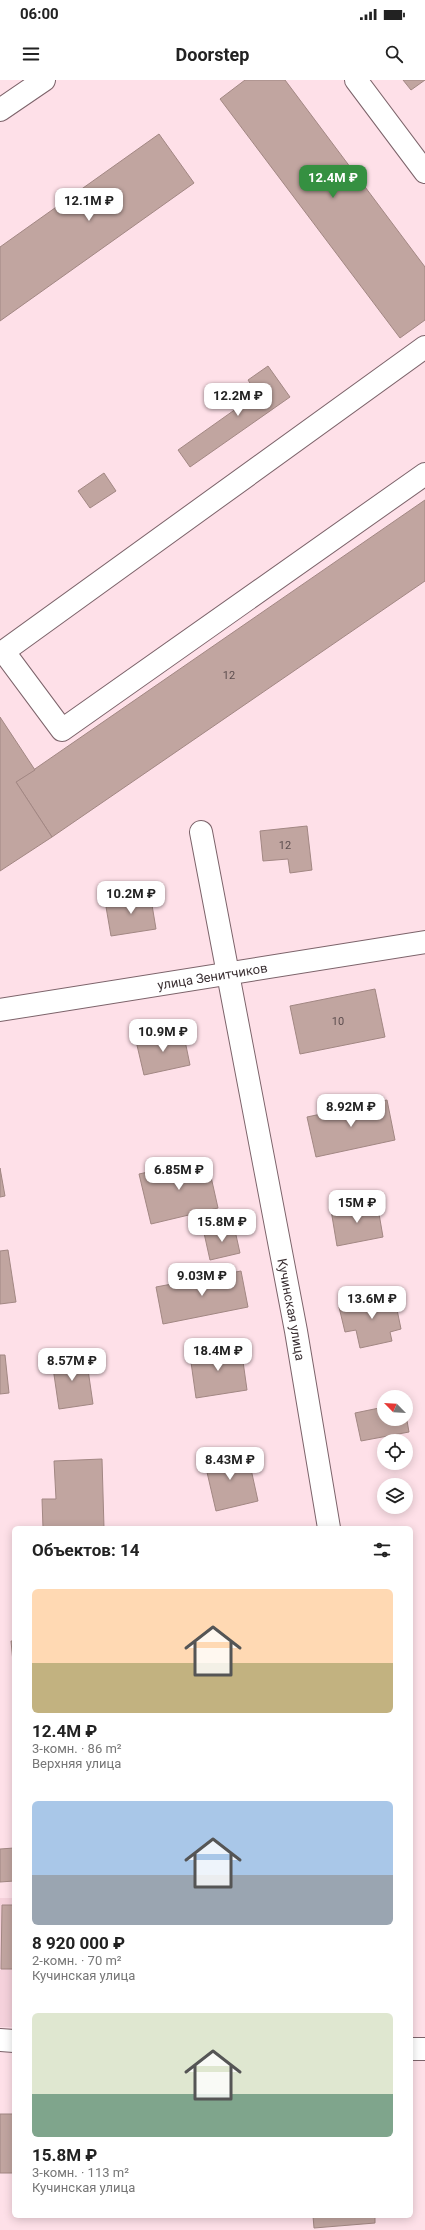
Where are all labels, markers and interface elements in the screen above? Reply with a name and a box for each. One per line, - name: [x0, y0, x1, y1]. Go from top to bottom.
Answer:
- text: 06:00: [20, 5, 59, 23]
- icon: menu: [20, 43, 42, 65]
- icon: search: [383, 43, 405, 65]
- text: Doorstep: [176, 44, 249, 65]
- pin: 12.4M ₽: [296, 165, 370, 199]
- text: 12.4M ₽: [308, 170, 358, 185]
- pin: 12.1M ₽: [52, 188, 126, 222]
- text: 12.1M ₽: [64, 193, 114, 208]
- pin: 12.2M ₽: [201, 383, 275, 417]
- text: 12.2M ₽: [213, 388, 263, 403]
- house number: 12: [223, 669, 235, 682]
- house number: 12: [279, 839, 291, 852]
- pin: 10.2M ₽: [94, 881, 168, 915]
- text: 10.2M ₽: [106, 886, 156, 901]
- street label: улица Зенитчиков: [156, 960, 268, 992]
- house number: 10: [332, 1015, 344, 1028]
- pin: 10.9M ₽: [126, 1019, 200, 1053]
- text: 10.9M ₽: [138, 1024, 188, 1039]
- pin: 8.92M ₽: [314, 1094, 388, 1128]
- text: 8.92M ₽: [326, 1099, 376, 1114]
- pin: 6.85M ₽: [142, 1157, 216, 1191]
- text: 6.85M ₽: [154, 1162, 204, 1177]
- pin: 15M ₽: [329, 1190, 385, 1224]
- text: 15M ₽: [338, 1195, 376, 1210]
- pin: 15.8M ₽: [185, 1209, 259, 1243]
- text: 15.8M ₽: [197, 1214, 247, 1229]
- street label: Кучинская улица: [275, 1257, 308, 1362]
- pin: 9.03M ₽: [165, 1263, 239, 1297]
- text: 9.03M ₽: [177, 1268, 227, 1283]
- pin: 13.6M ₽: [335, 1286, 409, 1320]
- text: 13.6M ₽: [347, 1291, 397, 1306]
- pin: 18.4M ₽: [181, 1338, 255, 1372]
- text: 18.4M ₽: [193, 1343, 243, 1358]
- pin: 8.57M ₽: [35, 1348, 109, 1382]
- text: 8.57M ₽: [47, 1353, 97, 1368]
- north arrow: [377, 1390, 413, 1426]
- map controls: [377, 1390, 413, 1514]
- button: locate: [377, 1434, 413, 1470]
- pin: 8.43M ₽: [193, 1447, 267, 1481]
- text: 8.43M ₽: [205, 1452, 255, 1467]
- button: layers: [377, 1478, 413, 1514]
- icon: filters: [371, 1539, 393, 1561]
- text: Объектов: 14: [32, 1540, 139, 1560]
- icon: home: [177, 1615, 249, 1687]
- text: 12.4M ₽: [32, 1721, 97, 1741]
- text: 3-комн. · 86 m²: [32, 1741, 122, 1756]
- text: Верхняя улица: [32, 1756, 121, 1771]
- icon: home: [177, 1827, 249, 1899]
- text: 8 920 000 ₽: [32, 1933, 125, 1953]
- text: 2-комн. · 70 m²: [32, 1953, 122, 1968]
- text: Кучинская улица: [32, 1968, 135, 1983]
- icon: home: [177, 2039, 249, 2111]
- text: 15.8M ₽: [32, 2145, 97, 2165]
- text: 3-комн. · 113 m²: [32, 2165, 129, 2180]
- text: Кучинская улица: [32, 2180, 135, 2195]

